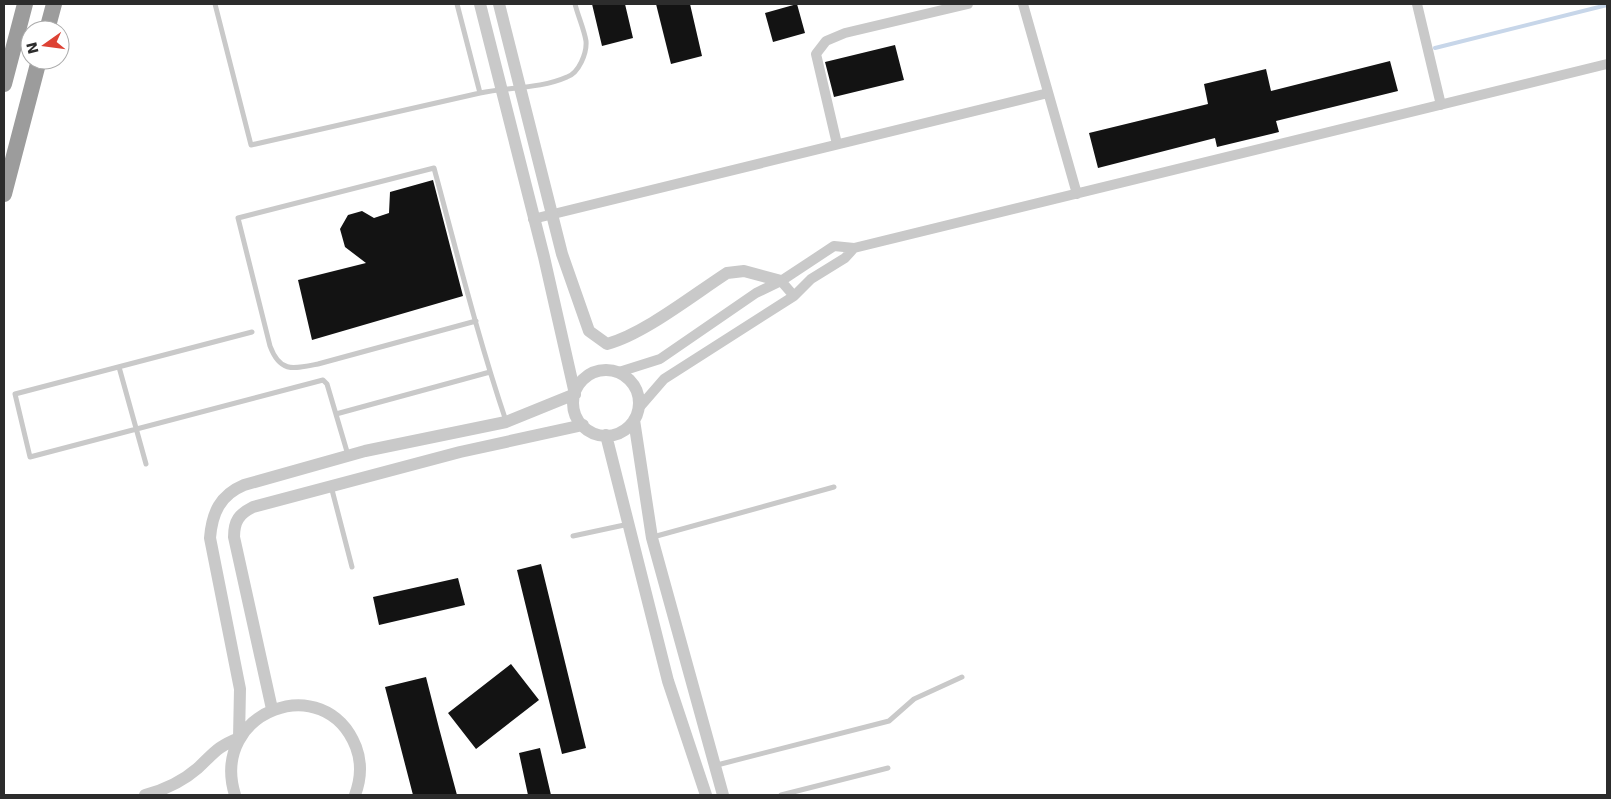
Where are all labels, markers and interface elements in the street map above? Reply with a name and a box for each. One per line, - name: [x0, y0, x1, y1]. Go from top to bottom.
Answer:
- north arrow: [20, 20, 70, 70]
- text: N: [23, 41, 42, 56]

